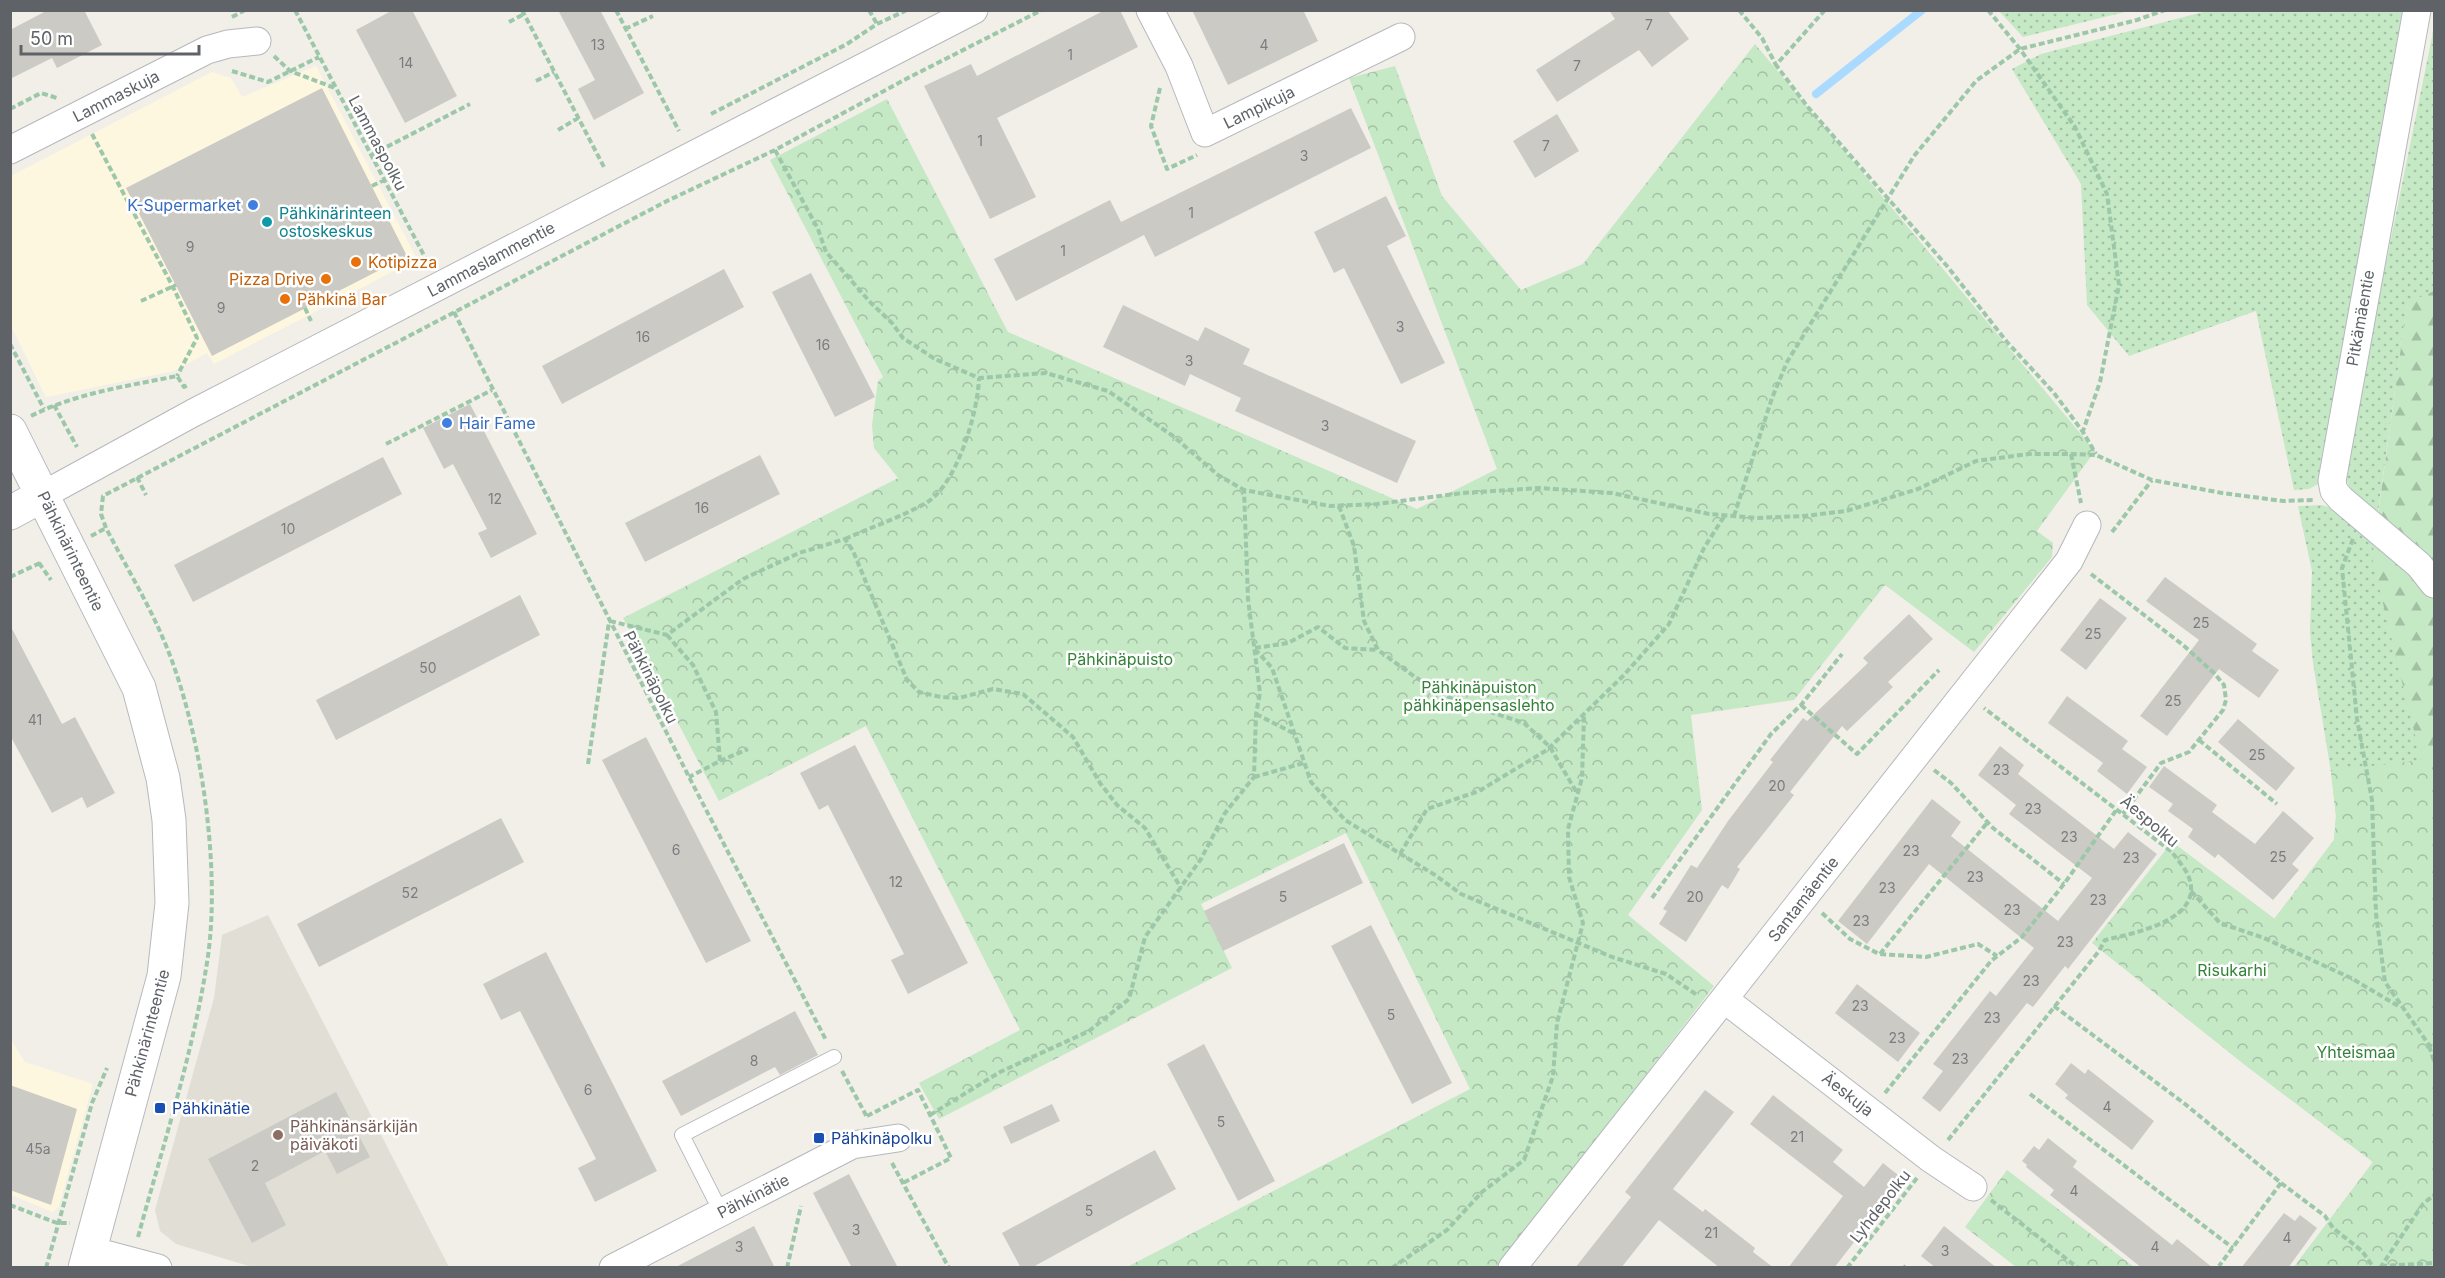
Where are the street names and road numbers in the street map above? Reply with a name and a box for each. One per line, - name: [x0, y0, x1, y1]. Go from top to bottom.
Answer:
- street label: Lammaskuja: [69, 66, 163, 126]
- street label: Lampikuja: [1220, 81, 1298, 133]
- street label: Lammaspolku: [345, 92, 411, 194]
- street label: Lammaslammentie: [424, 217, 558, 301]
- street label: Pitkämäentie: [2342, 268, 2378, 368]
- street label: Pähkinärinteentie: [33, 488, 109, 614]
- street label: Pähkinäpolku: [619, 627, 683, 727]
- street label: Äespolku: [2117, 791, 2183, 851]
- street label: Santamäentie: [1763, 852, 1843, 946]
- street label: Pähkinärinteentie: [120, 967, 174, 1099]
- street label: Äeskuja: [1818, 1068, 1878, 1120]
- street label: Lyhdepolku: [1845, 1166, 1915, 1246]
- street label: Pähkinätie: [714, 1169, 792, 1223]

